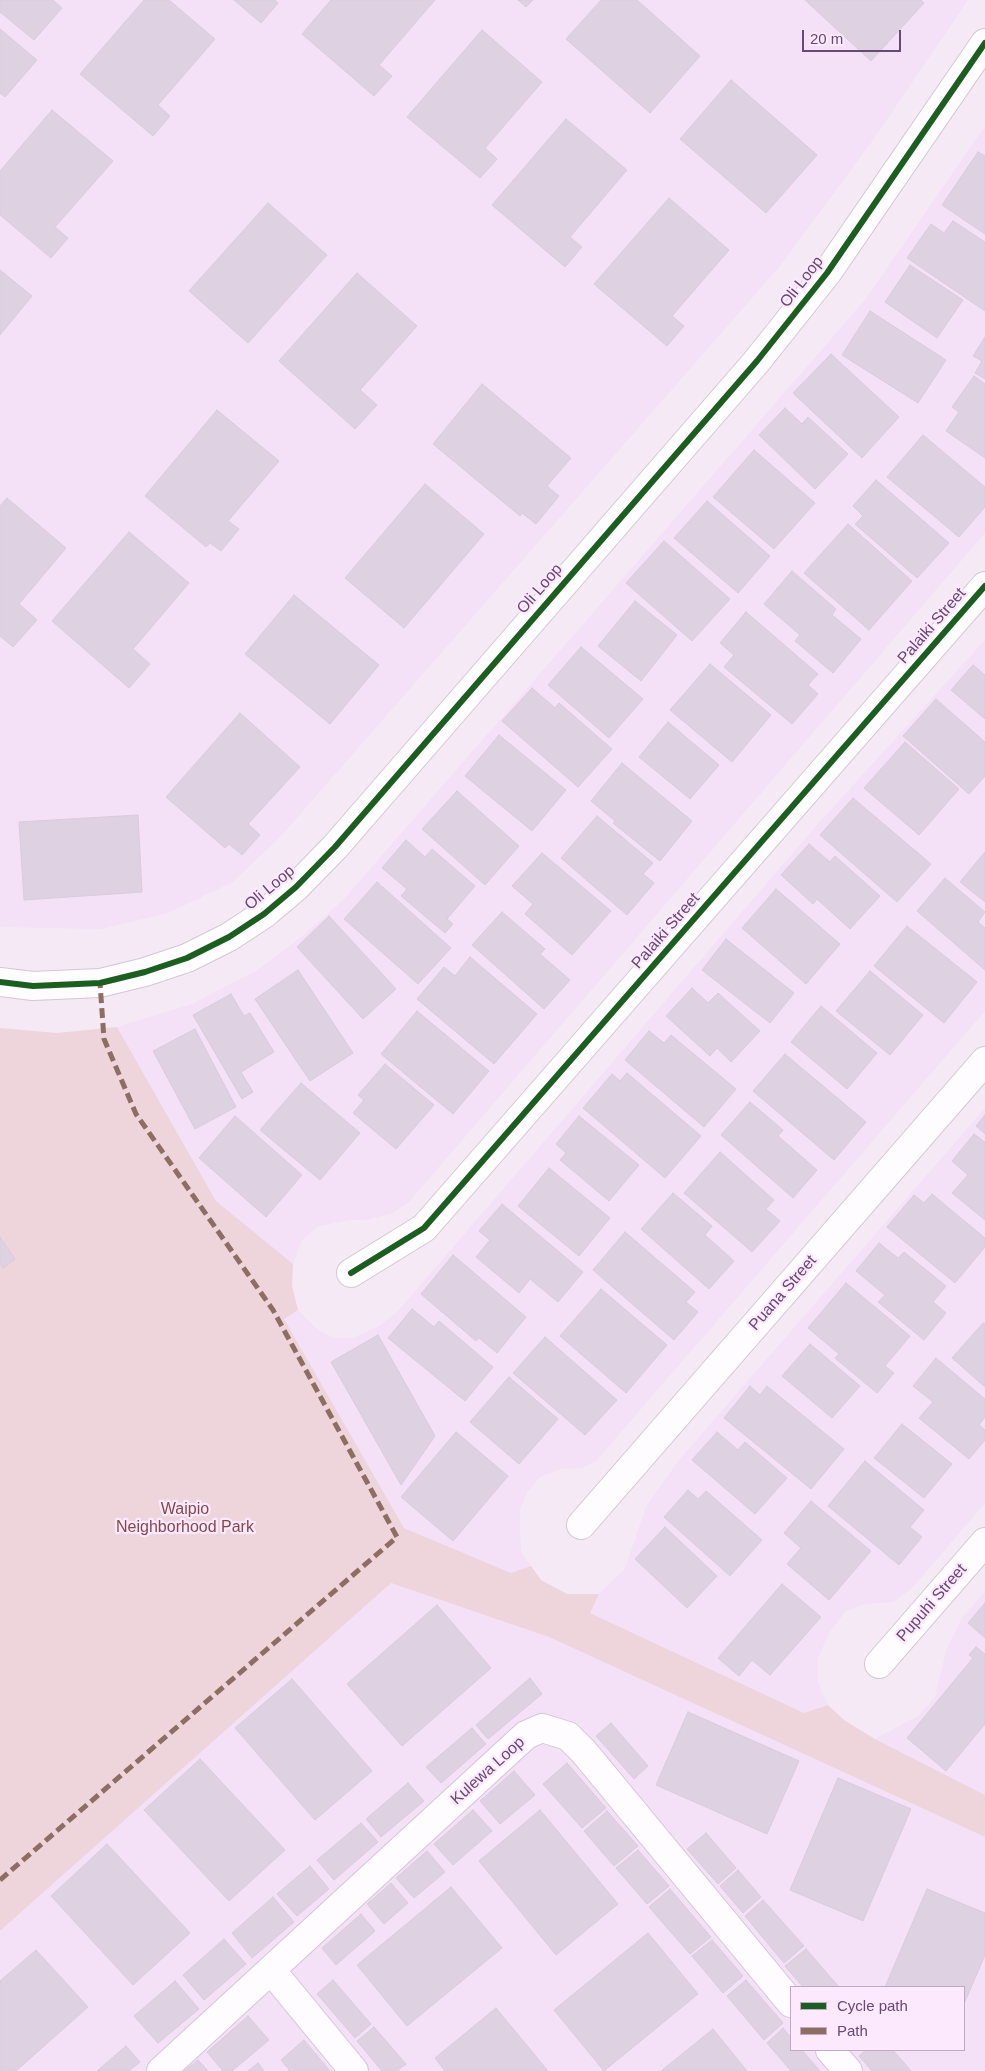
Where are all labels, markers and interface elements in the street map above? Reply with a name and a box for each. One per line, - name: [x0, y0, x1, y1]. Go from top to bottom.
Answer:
- scale bar: [805, 20, 904, 52]
- text: 20 m: [810, 30, 843, 47]
- street label: Oli Loop: [776, 253, 828, 311]
- street label: Oli Loop: [513, 560, 567, 618]
- street label: Palaiki Street: [894, 584, 970, 668]
- street label: Oli Loop: [241, 861, 299, 915]
- street label: Palaiki Street: [628, 889, 704, 973]
- street label: Puana Street: [745, 1251, 821, 1335]
- park label: Waipio Neighborhood Park: [116, 1500, 254, 1538]
- street label: Pupuhi Street: [893, 1560, 971, 1646]
- street label: Kulewa Loop: [447, 1733, 529, 1809]
- legend: [790, 1986, 965, 2051]
- text: Cycle path: [837, 1997, 908, 2014]
- text: Path: [837, 2022, 868, 2039]

